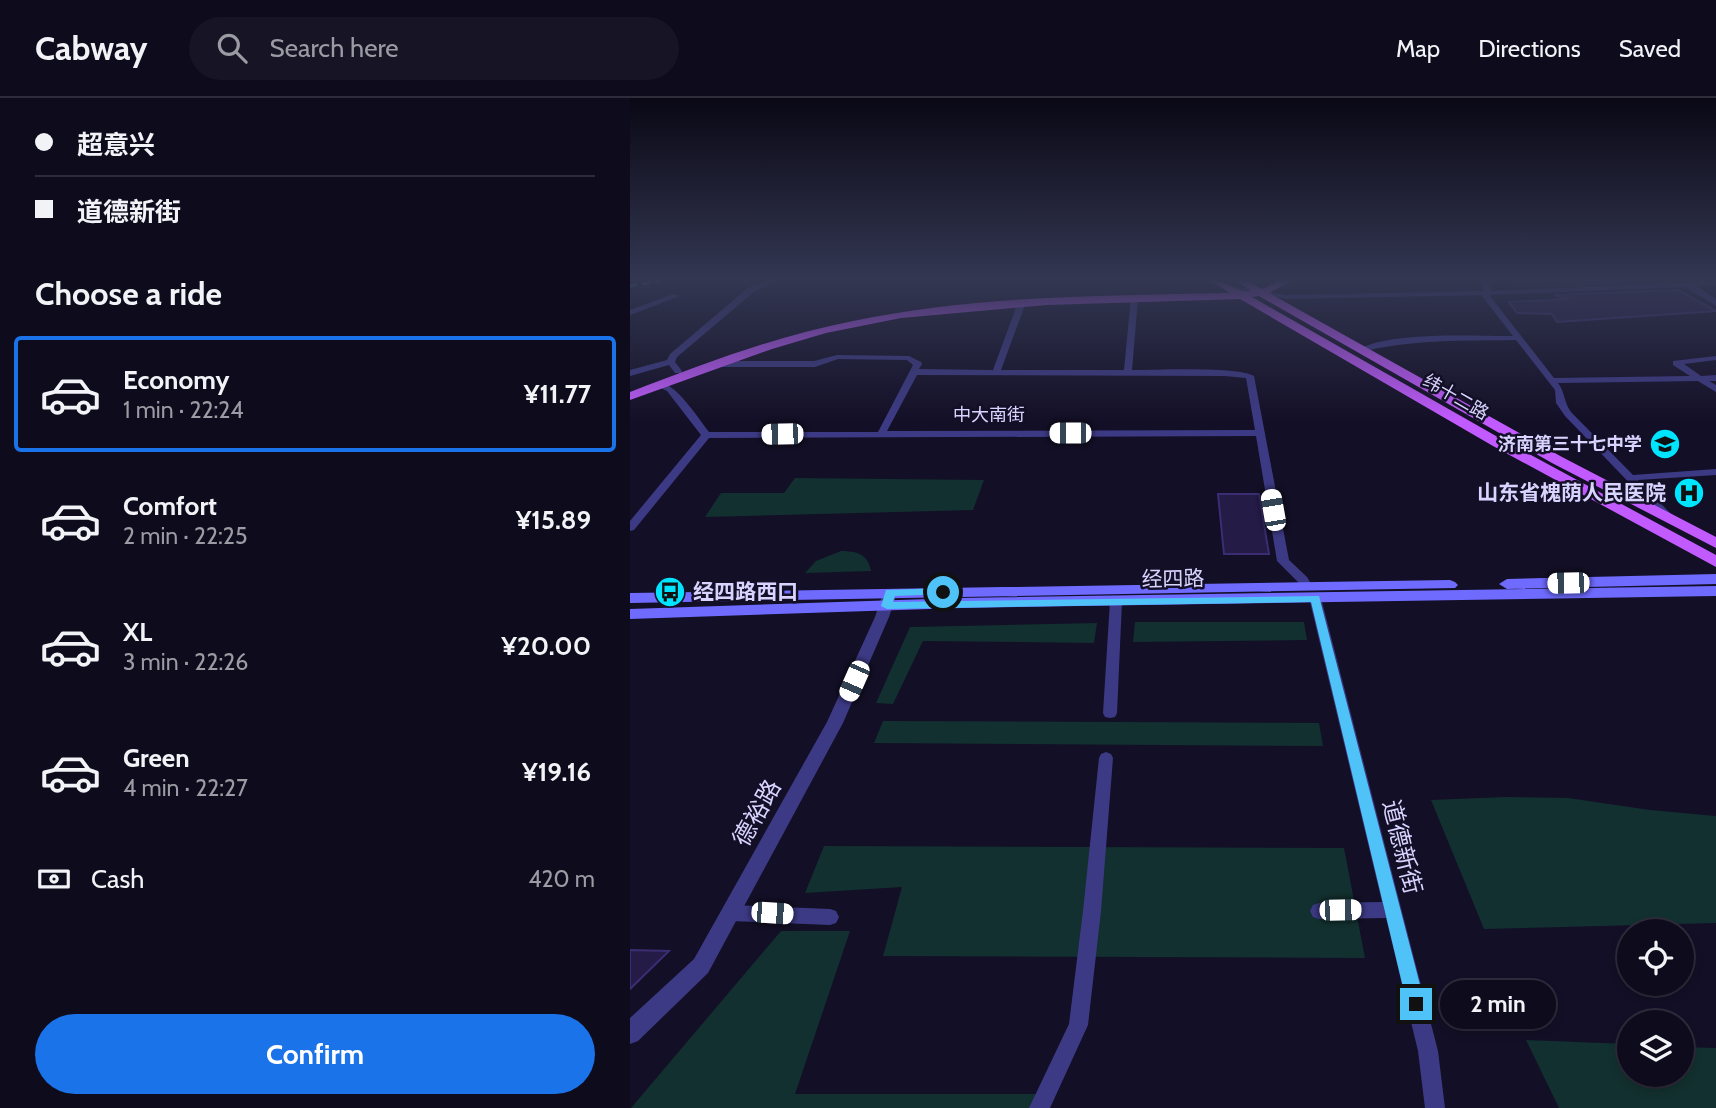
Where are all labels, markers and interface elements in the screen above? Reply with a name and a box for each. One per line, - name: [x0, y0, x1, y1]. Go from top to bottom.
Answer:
- search box: [189, 17, 679, 80]
- text: Cabway: [35, 28, 147, 68]
- icon: search: [213, 29, 251, 67]
- text: Search here: [269, 32, 399, 64]
- text: Map: [1396, 34, 1440, 63]
- text: Directions: [1478, 34, 1581, 63]
- text: Saved: [1619, 34, 1681, 63]
- text: 超意兴: [77, 129, 155, 161]
- text: 道德新街: [77, 196, 181, 228]
- text: Choose a ride: [35, 274, 222, 313]
- icon: car: [39, 363, 102, 426]
- text: Economy: [123, 364, 229, 396]
- street label: 纬十二路: [1419, 369, 1493, 425]
- text: ¥11.77: [524, 378, 591, 410]
- text: 1 min · 22:24: [123, 396, 244, 424]
- street label: 中大南街: [953, 404, 1025, 426]
- car: [761, 423, 804, 445]
- car: [1050, 423, 1092, 444]
- school or university icon: 济南第三十七中学: [1648, 427, 1682, 461]
- place label: 济南第三十七中学: [1498, 433, 1642, 455]
- hospital icon: 山东省槐荫人民医院: [1672, 476, 1706, 510]
- place label: 山东省槐荫人民医院: [1477, 480, 1666, 505]
- car: [1260, 487, 1287, 533]
- icon: car: [39, 489, 102, 552]
- text: Comfort: [123, 490, 217, 522]
- text: ¥15.89: [516, 504, 591, 536]
- text: 2 min · 22:25: [123, 522, 247, 550]
- street label: 经四路: [1141, 565, 1205, 592]
- car: [1547, 572, 1590, 594]
- bus stop icon: 经四路西口: [653, 575, 687, 609]
- route start: [927, 576, 959, 608]
- place label: 经四路西口: [693, 579, 798, 604]
- icon: car: [39, 615, 102, 678]
- text: XL: [123, 616, 152, 648]
- text: ¥20.00: [501, 630, 591, 662]
- text: 3 min · 22:26: [123, 648, 248, 676]
- car: [836, 658, 873, 704]
- icon: car: [39, 741, 102, 804]
- text: Green: [123, 742, 190, 774]
- text: ¥19.16: [522, 756, 591, 788]
- text: 4 min · 22:27: [123, 774, 248, 802]
- street label: 德裕路: [726, 774, 787, 851]
- street label: 道德新街: [1377, 797, 1428, 897]
- icon: cash: [35, 860, 73, 898]
- text: Cash: [91, 863, 144, 895]
- text: 420 m: [528, 865, 595, 893]
- car: [1319, 899, 1362, 921]
- car: [751, 901, 794, 925]
- map controls: [1617, 919, 1694, 1087]
- button: locate: [1617, 919, 1694, 996]
- callout: 2 min: [1440, 979, 1556, 1028]
- route end: [1400, 988, 1432, 1020]
- text: 2 min: [1470, 990, 1526, 1018]
- button: layers: [1617, 1010, 1694, 1087]
- button: Confirm: [35, 1014, 595, 1094]

